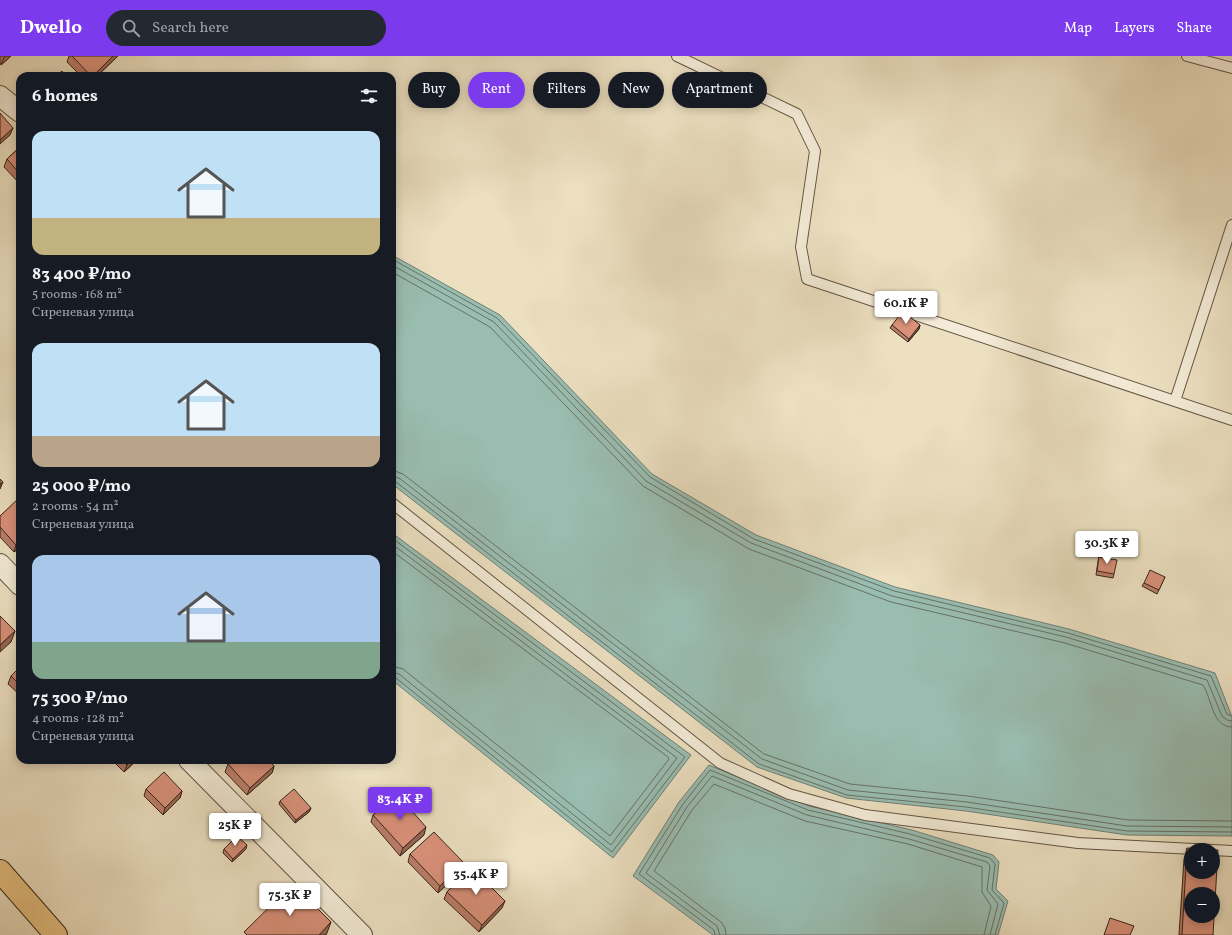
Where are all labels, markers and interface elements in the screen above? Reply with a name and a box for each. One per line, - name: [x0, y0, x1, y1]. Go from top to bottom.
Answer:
- search box: [106, 10, 386, 46]
- text: Dwello: [20, 15, 82, 41]
- icon: search: [120, 17, 142, 39]
- text: Search here: [152, 18, 229, 39]
- text: Map: [1064, 19, 1092, 38]
- text: Layers: [1114, 19, 1154, 38]
- text: Share: [1176, 19, 1212, 38]
- chip: Buy: [408, 72, 460, 108]
- chip: Rent: [468, 72, 525, 108]
- chip: Filters: [533, 72, 600, 108]
- chip: New: [608, 72, 664, 108]
- chip: Apartment: [672, 72, 767, 108]
- text: 6 homes: [32, 85, 98, 108]
- icon: filters: [358, 85, 380, 107]
- icon: home: [170, 157, 242, 229]
- text: 83 400 ₽/mo: [32, 263, 131, 286]
- text: 5 rooms · 168 m²: [32, 286, 122, 304]
- pin: 60.1K ₽: [869, 291, 943, 325]
- text: 60.1K ₽: [884, 295, 929, 313]
- text: Сиреневая улица: [32, 304, 134, 322]
- icon: home: [170, 369, 242, 441]
- text: 25 000 ₽/mo: [32, 475, 131, 498]
- text: 2 rooms · 54 m²: [32, 498, 119, 516]
- text: Сиреневая улица: [32, 516, 134, 534]
- pin: 30.3K ₽: [1070, 531, 1144, 565]
- text: 30.3K ₽: [1084, 535, 1130, 553]
- icon: home: [170, 581, 242, 653]
- text: 75 300 ₽/mo: [32, 687, 128, 710]
- text: 4 rooms · 128 m²: [32, 710, 124, 728]
- text: Сиреневая улица: [32, 728, 134, 746]
- pin: 83.4K ₽: [363, 787, 437, 821]
- text: 83.4K ₽: [377, 791, 423, 809]
- pin: 25K ₽: [207, 813, 263, 847]
- text: 25K ₽: [218, 817, 252, 835]
- map controls: [1184, 843, 1220, 923]
- button: +: [1184, 843, 1220, 879]
- pin: 35.4K ₽: [439, 862, 513, 896]
- text: 35.4K ₽: [453, 866, 499, 884]
- pin: 75.3K ₽: [253, 883, 327, 917]
- text: 75.3K ₽: [268, 887, 312, 905]
- button: −: [1184, 887, 1220, 923]

